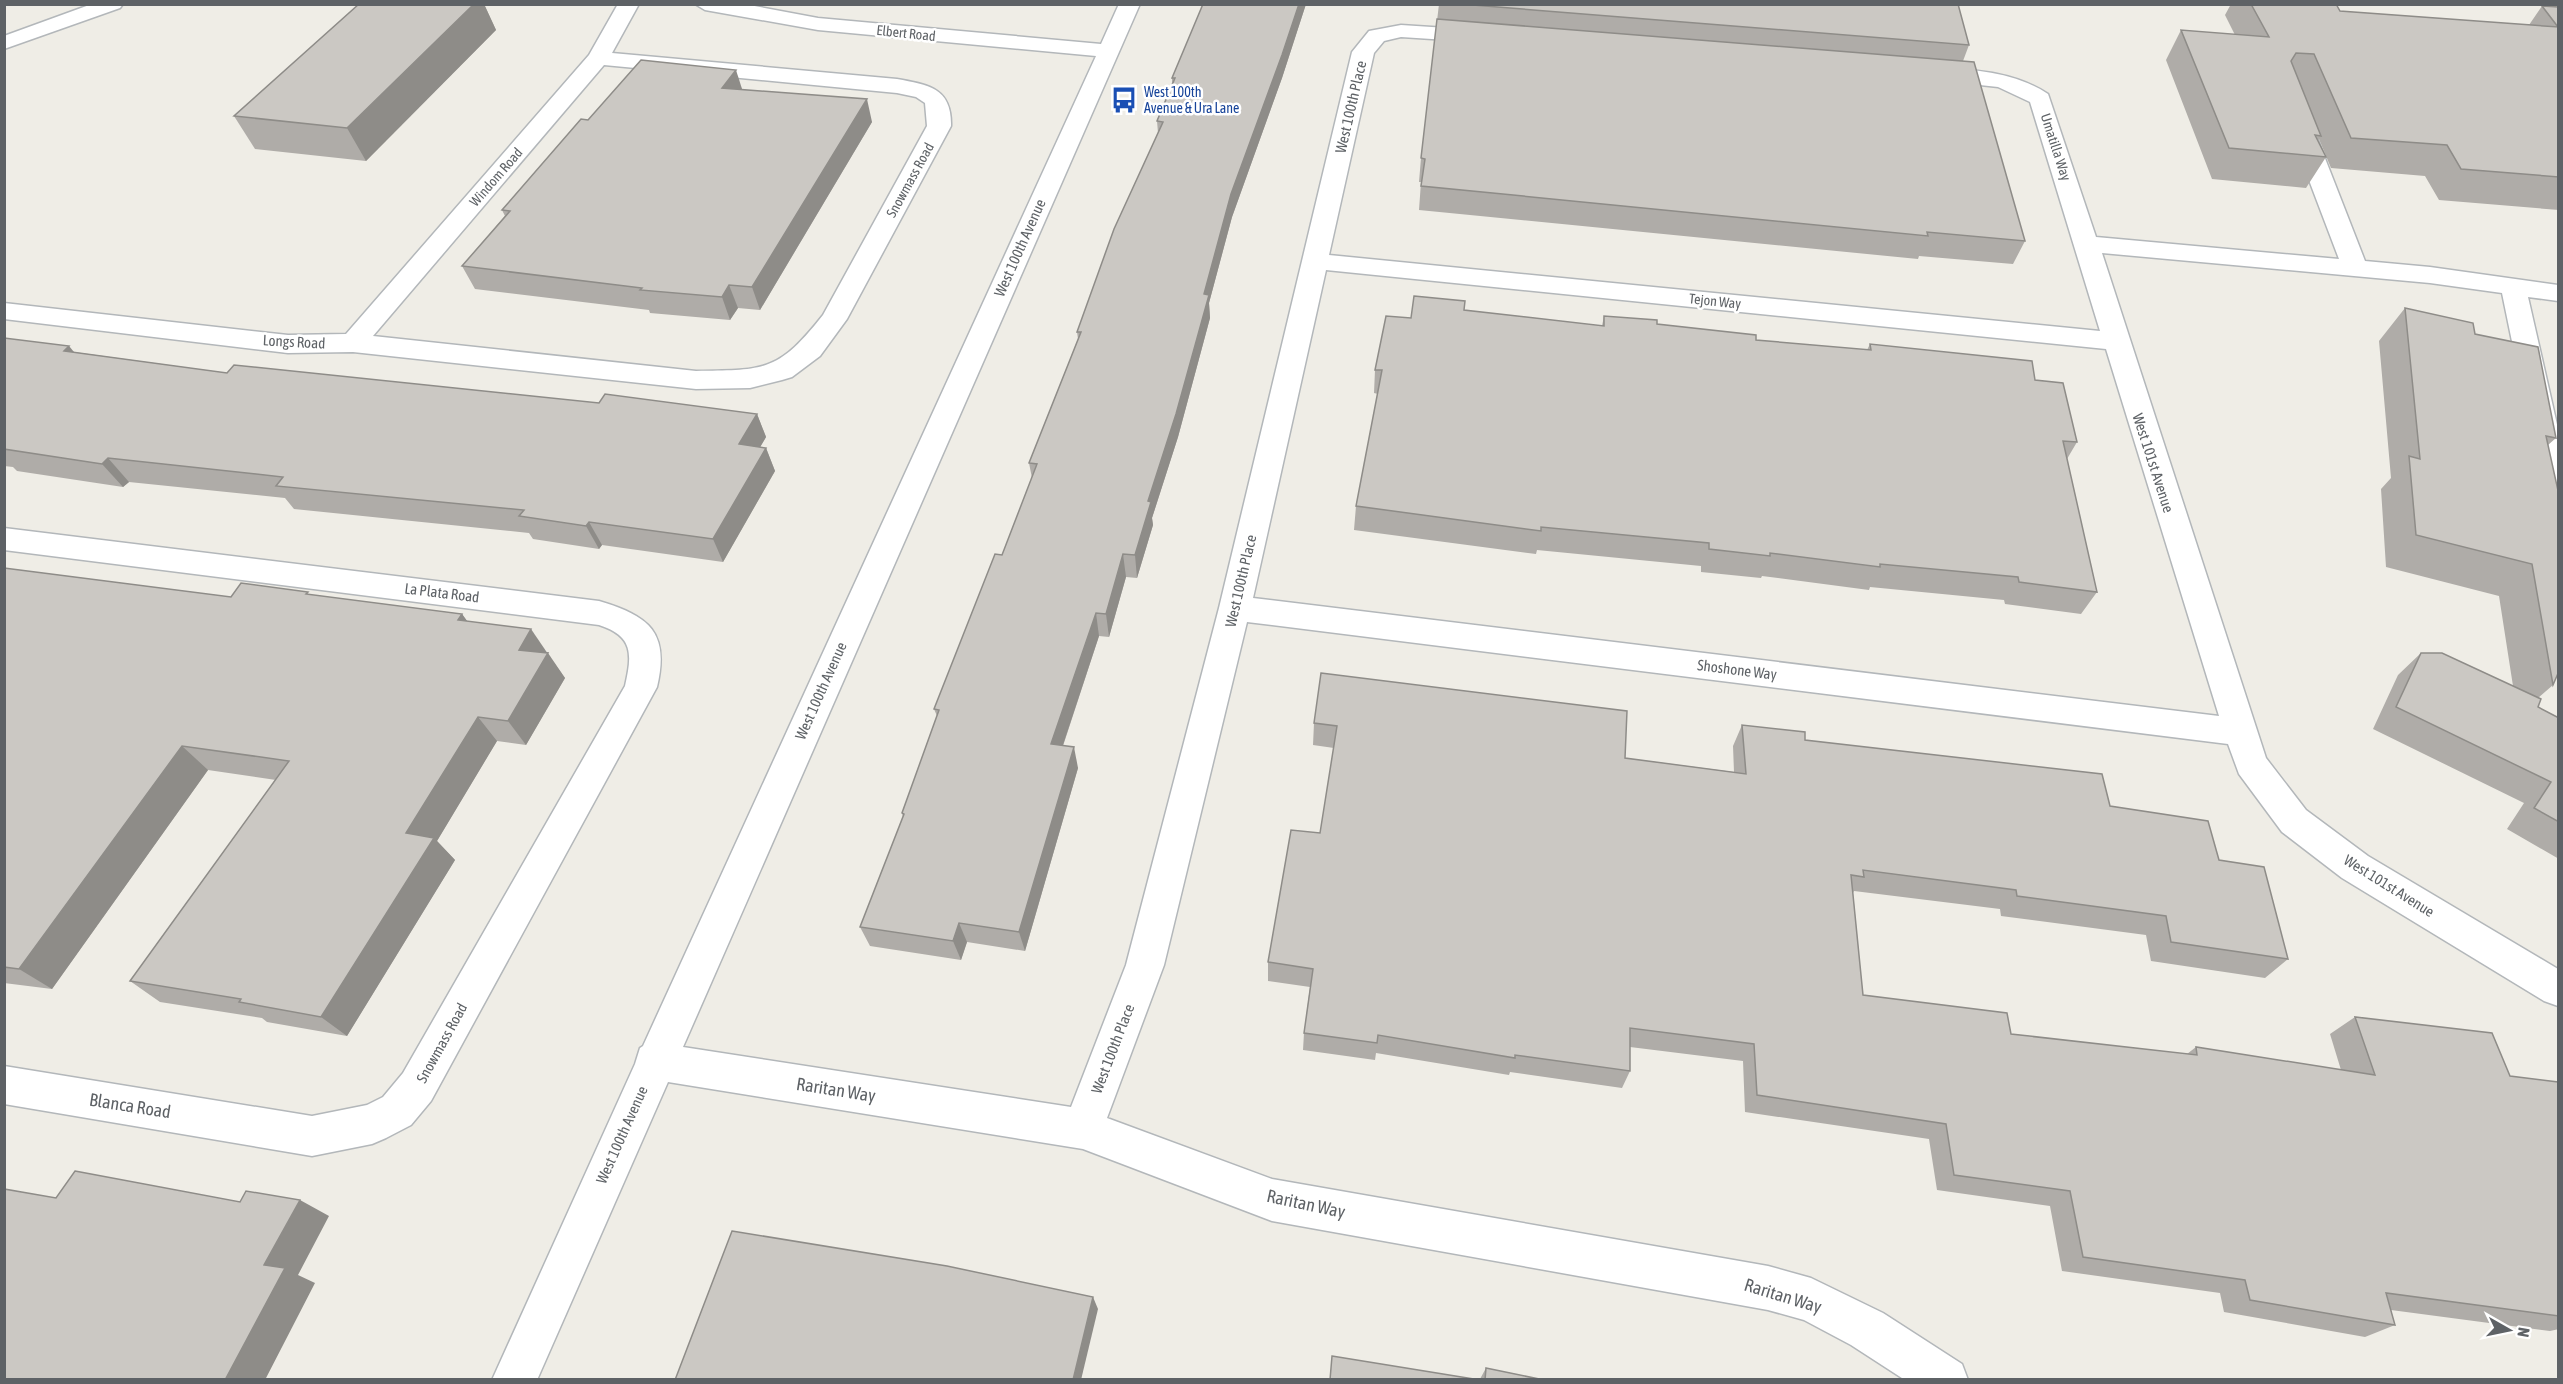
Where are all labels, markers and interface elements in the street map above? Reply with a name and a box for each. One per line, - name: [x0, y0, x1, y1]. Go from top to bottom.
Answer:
- street label: Elbert Road: [876, 22, 936, 44]
- street label: West 100th Place: [1332, 59, 1369, 155]
- place label: West 100th Avenue & Ura Lane: [1144, 84, 1239, 116]
- bus stop icon: West 100th Avenue & Ura Lane: [1109, 85, 1139, 115]
- street label: Umatilla Way: [2038, 111, 2074, 183]
- street label: Snowmass Road: [883, 140, 937, 220]
- street label: Windom Road: [466, 145, 526, 209]
- street label: West 100th Avenue: [990, 196, 1049, 299]
- street label: Tejon Way: [1688, 290, 1742, 312]
- street label: Longs Road: [262, 331, 326, 352]
- street label: West 101st Avenue: [2129, 411, 2178, 515]
- street label: West 100th Place: [1222, 533, 1259, 629]
- street label: La Plata Road: [404, 579, 480, 606]
- street label: West 100th Avenue: [791, 639, 850, 742]
- street label: Shoshone Way: [1696, 656, 1778, 683]
- street label: West 101st Avenue: [2341, 851, 2438, 920]
- street label: Snowmass Road: [413, 1000, 470, 1086]
- street label: West 100th Place: [1088, 1002, 1137, 1096]
- street label: Raritan Way: [795, 1073, 877, 1106]
- street label: West 100th Avenue: [592, 1083, 651, 1186]
- street label: Blanca Road: [88, 1089, 172, 1122]
- street label: Raritan Way: [1265, 1185, 1347, 1222]
- street label: Raritan Way: [1742, 1274, 1824, 1317]
- north arrow: [2479, 1300, 2539, 1360]
- text: N: [2514, 1326, 2533, 1338]

